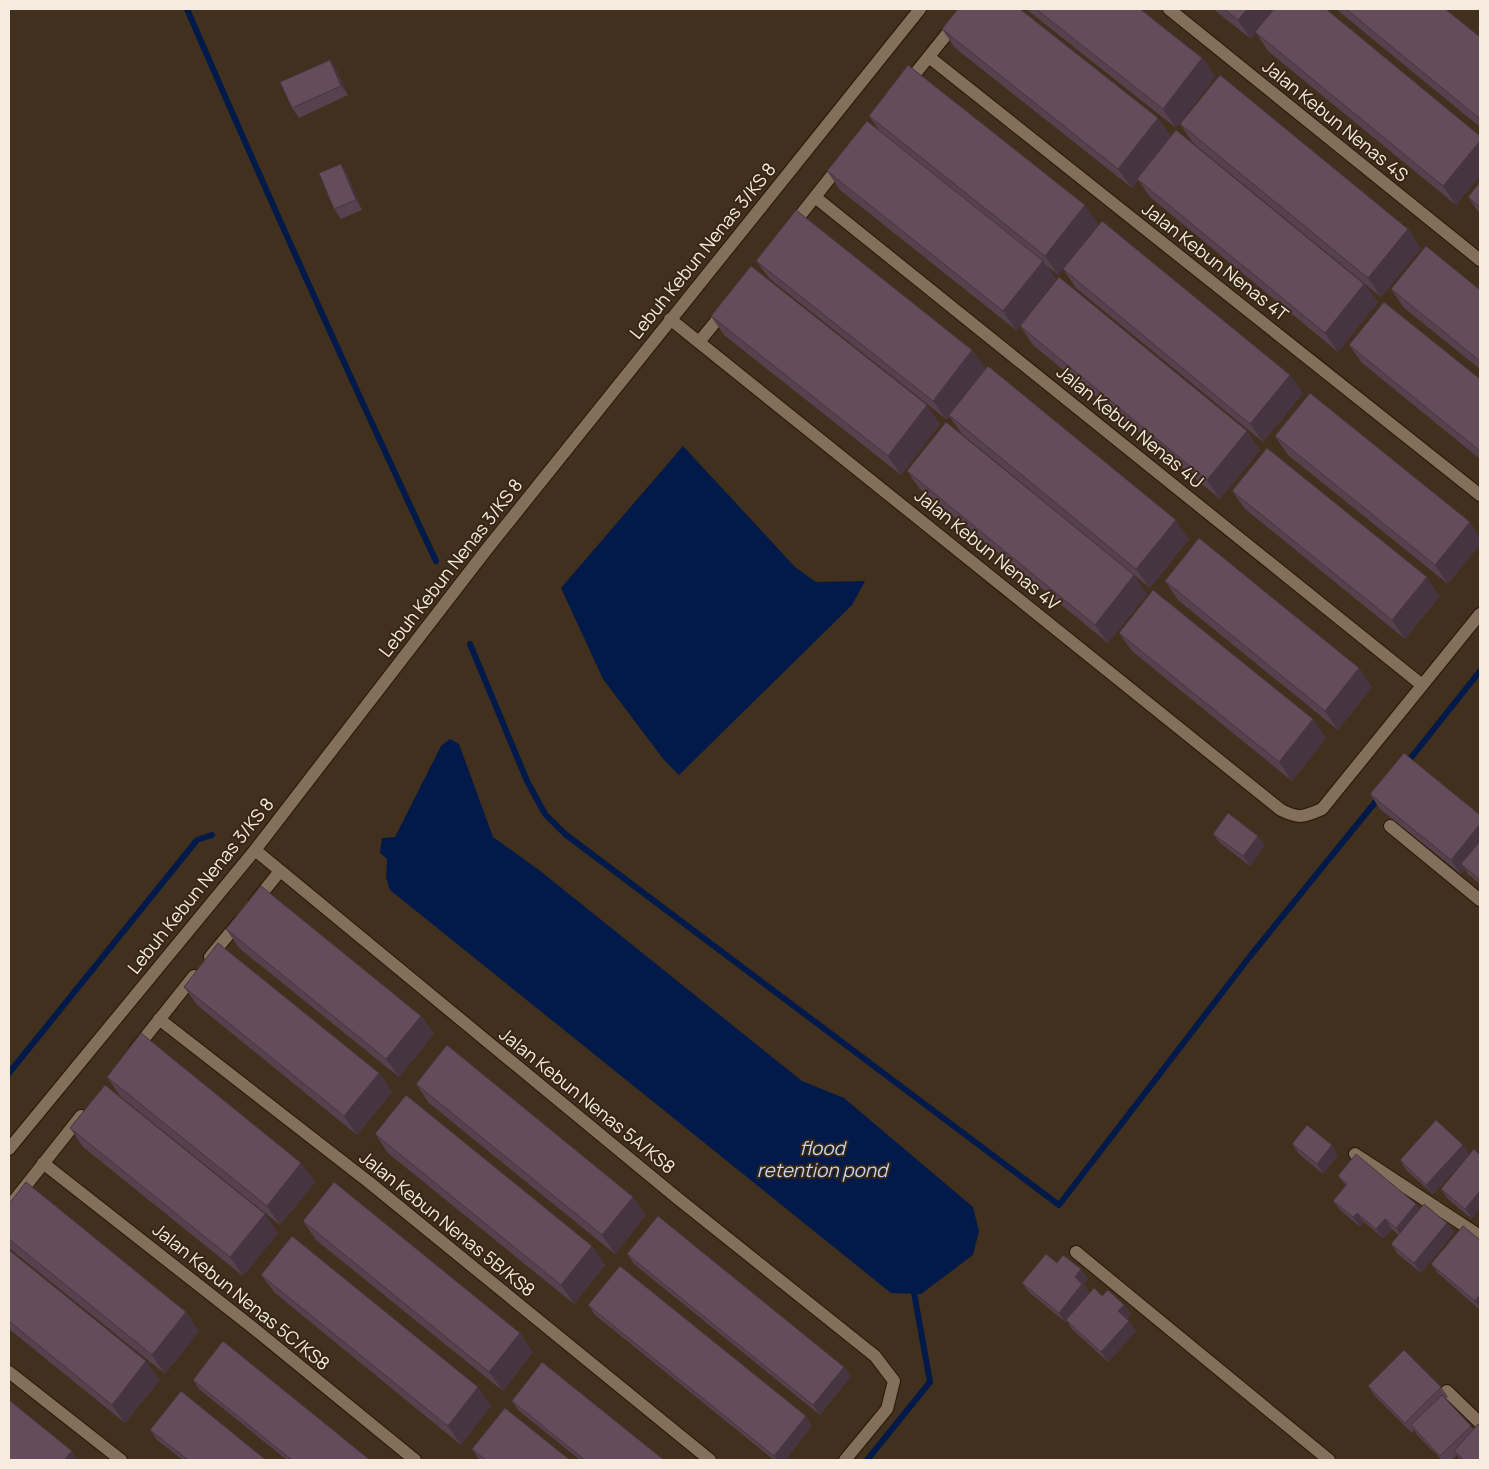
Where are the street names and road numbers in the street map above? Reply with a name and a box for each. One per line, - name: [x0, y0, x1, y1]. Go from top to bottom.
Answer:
- street label: Jalan Kebun Nenas 4S: [1258, 54, 1414, 186]
- street label: Lebuh Kebun Nenas 3/KS 8: [624, 157, 781, 343]
- street label: Jalan Kebun Nenas 4T: [1137, 196, 1294, 326]
- street label: Jalan Kebun Nenas 4U: [1052, 359, 1209, 493]
- street label: Lebuh Kebun Nenas 3/KS 8: [373, 473, 527, 661]
- street label: Jalan Kebun Nenas 4V: [910, 483, 1065, 615]
- street label: Lebuh Kebun Nenas 3/KS 8: [122, 792, 279, 978]
- street label: Jalan Kebun Nenas 5A/KS8: [495, 1022, 681, 1179]
- street label: Jalan Kebun Nenas 5B/KS8: [355, 1145, 540, 1302]
- street label: Jalan Kebun Nenas 5C/KS8: [148, 1217, 335, 1375]

